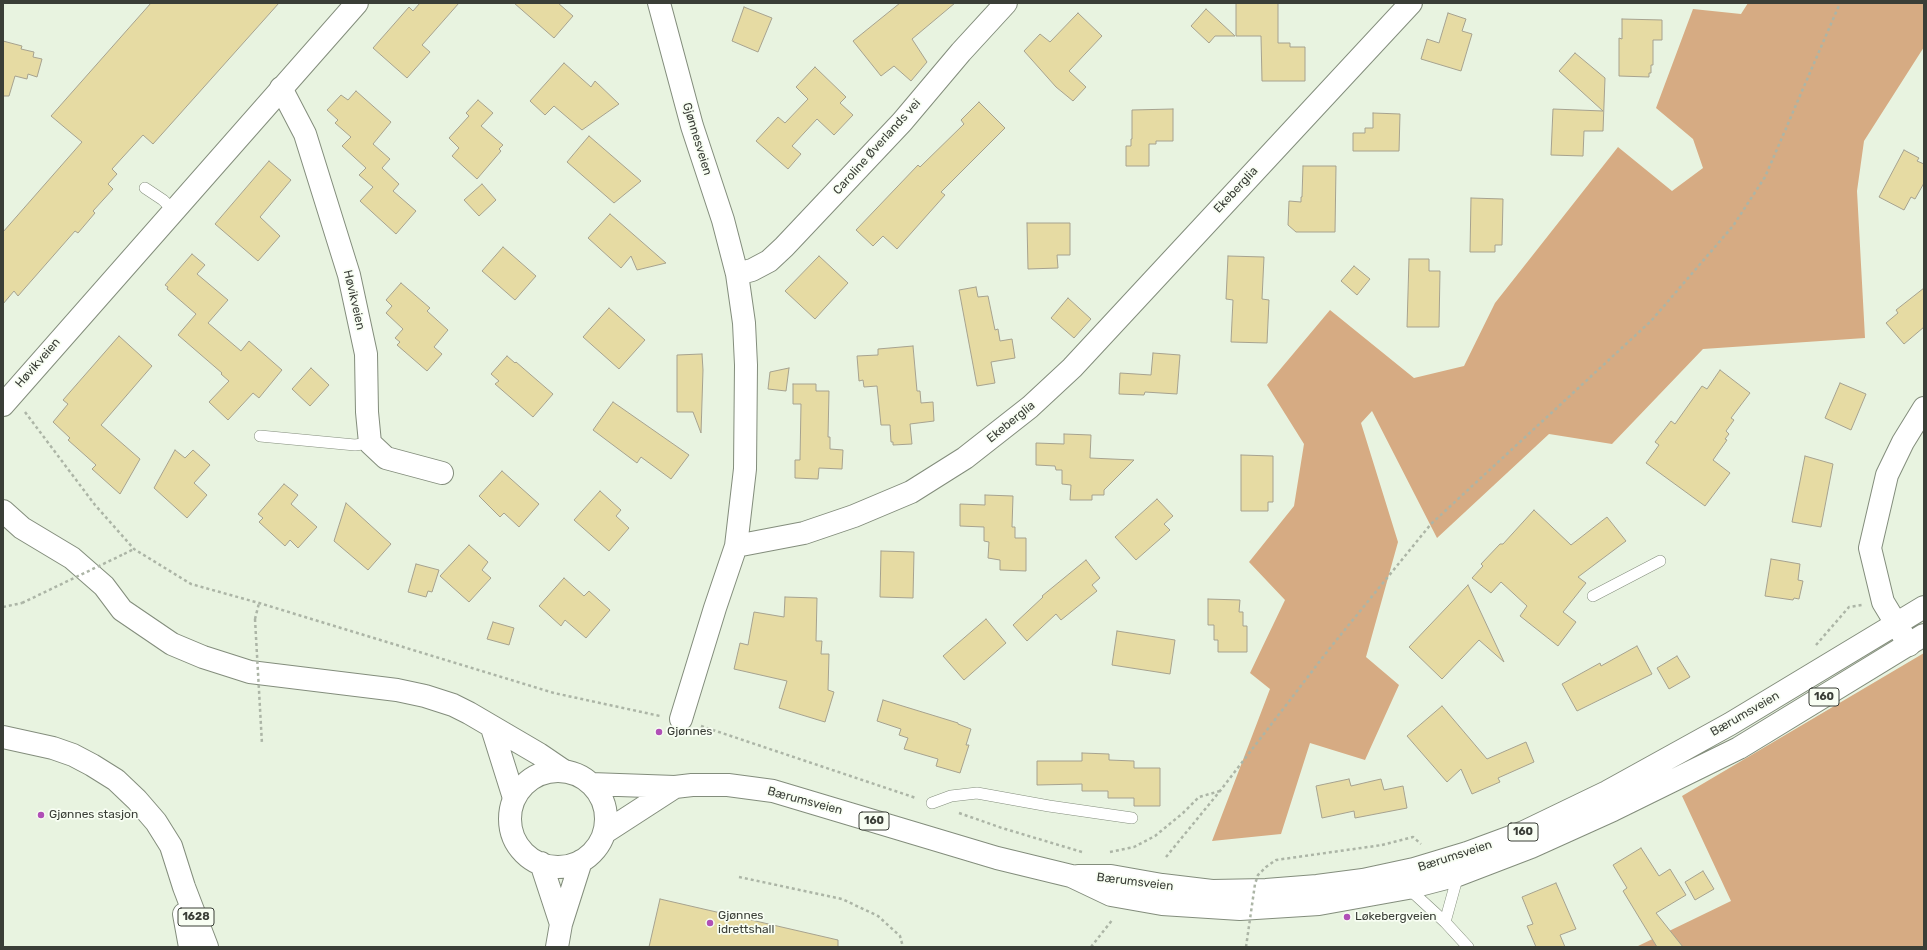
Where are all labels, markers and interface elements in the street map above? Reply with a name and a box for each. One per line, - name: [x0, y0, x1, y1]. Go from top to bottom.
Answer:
- street label: Caroline Øverlands vei: [830, 96, 924, 198]
- street label: Gjønnesveien: [679, 101, 715, 177]
- street label: Ekeberglia: [1211, 164, 1261, 216]
- street label: Høvikveien: [340, 269, 368, 331]
- street label: Høvikveien: [13, 335, 63, 391]
- street label: Ekeberglia: [984, 398, 1038, 446]
- street label: Bærumsveien: [1708, 688, 1782, 740]
- road number: 160: [1809, 688, 1839, 706]
- place label: Gjønnes: [667, 725, 712, 739]
- marker: Gjønnes: [654, 727, 664, 737]
- street label: Bærumsveien: [766, 784, 844, 818]
- place label: Gjønnes stasjon: [49, 808, 138, 822]
- marker: Gjønnes stasjon: [36, 810, 46, 820]
- road number: 160: [859, 812, 889, 830]
- road number: 160: [1508, 823, 1538, 841]
- street label: Bærumsveien: [1416, 837, 1494, 875]
- street label: Bærumsveien: [1096, 870, 1174, 894]
- road number: 1628: [178, 908, 214, 926]
- place label: Gjønnes idrettshall: [718, 909, 774, 937]
- place label: Løkebergveien: [1355, 910, 1437, 924]
- marker: Løkebergveien: [1342, 912, 1352, 922]
- marker: Gjønnes idrettshall: [705, 918, 715, 928]

